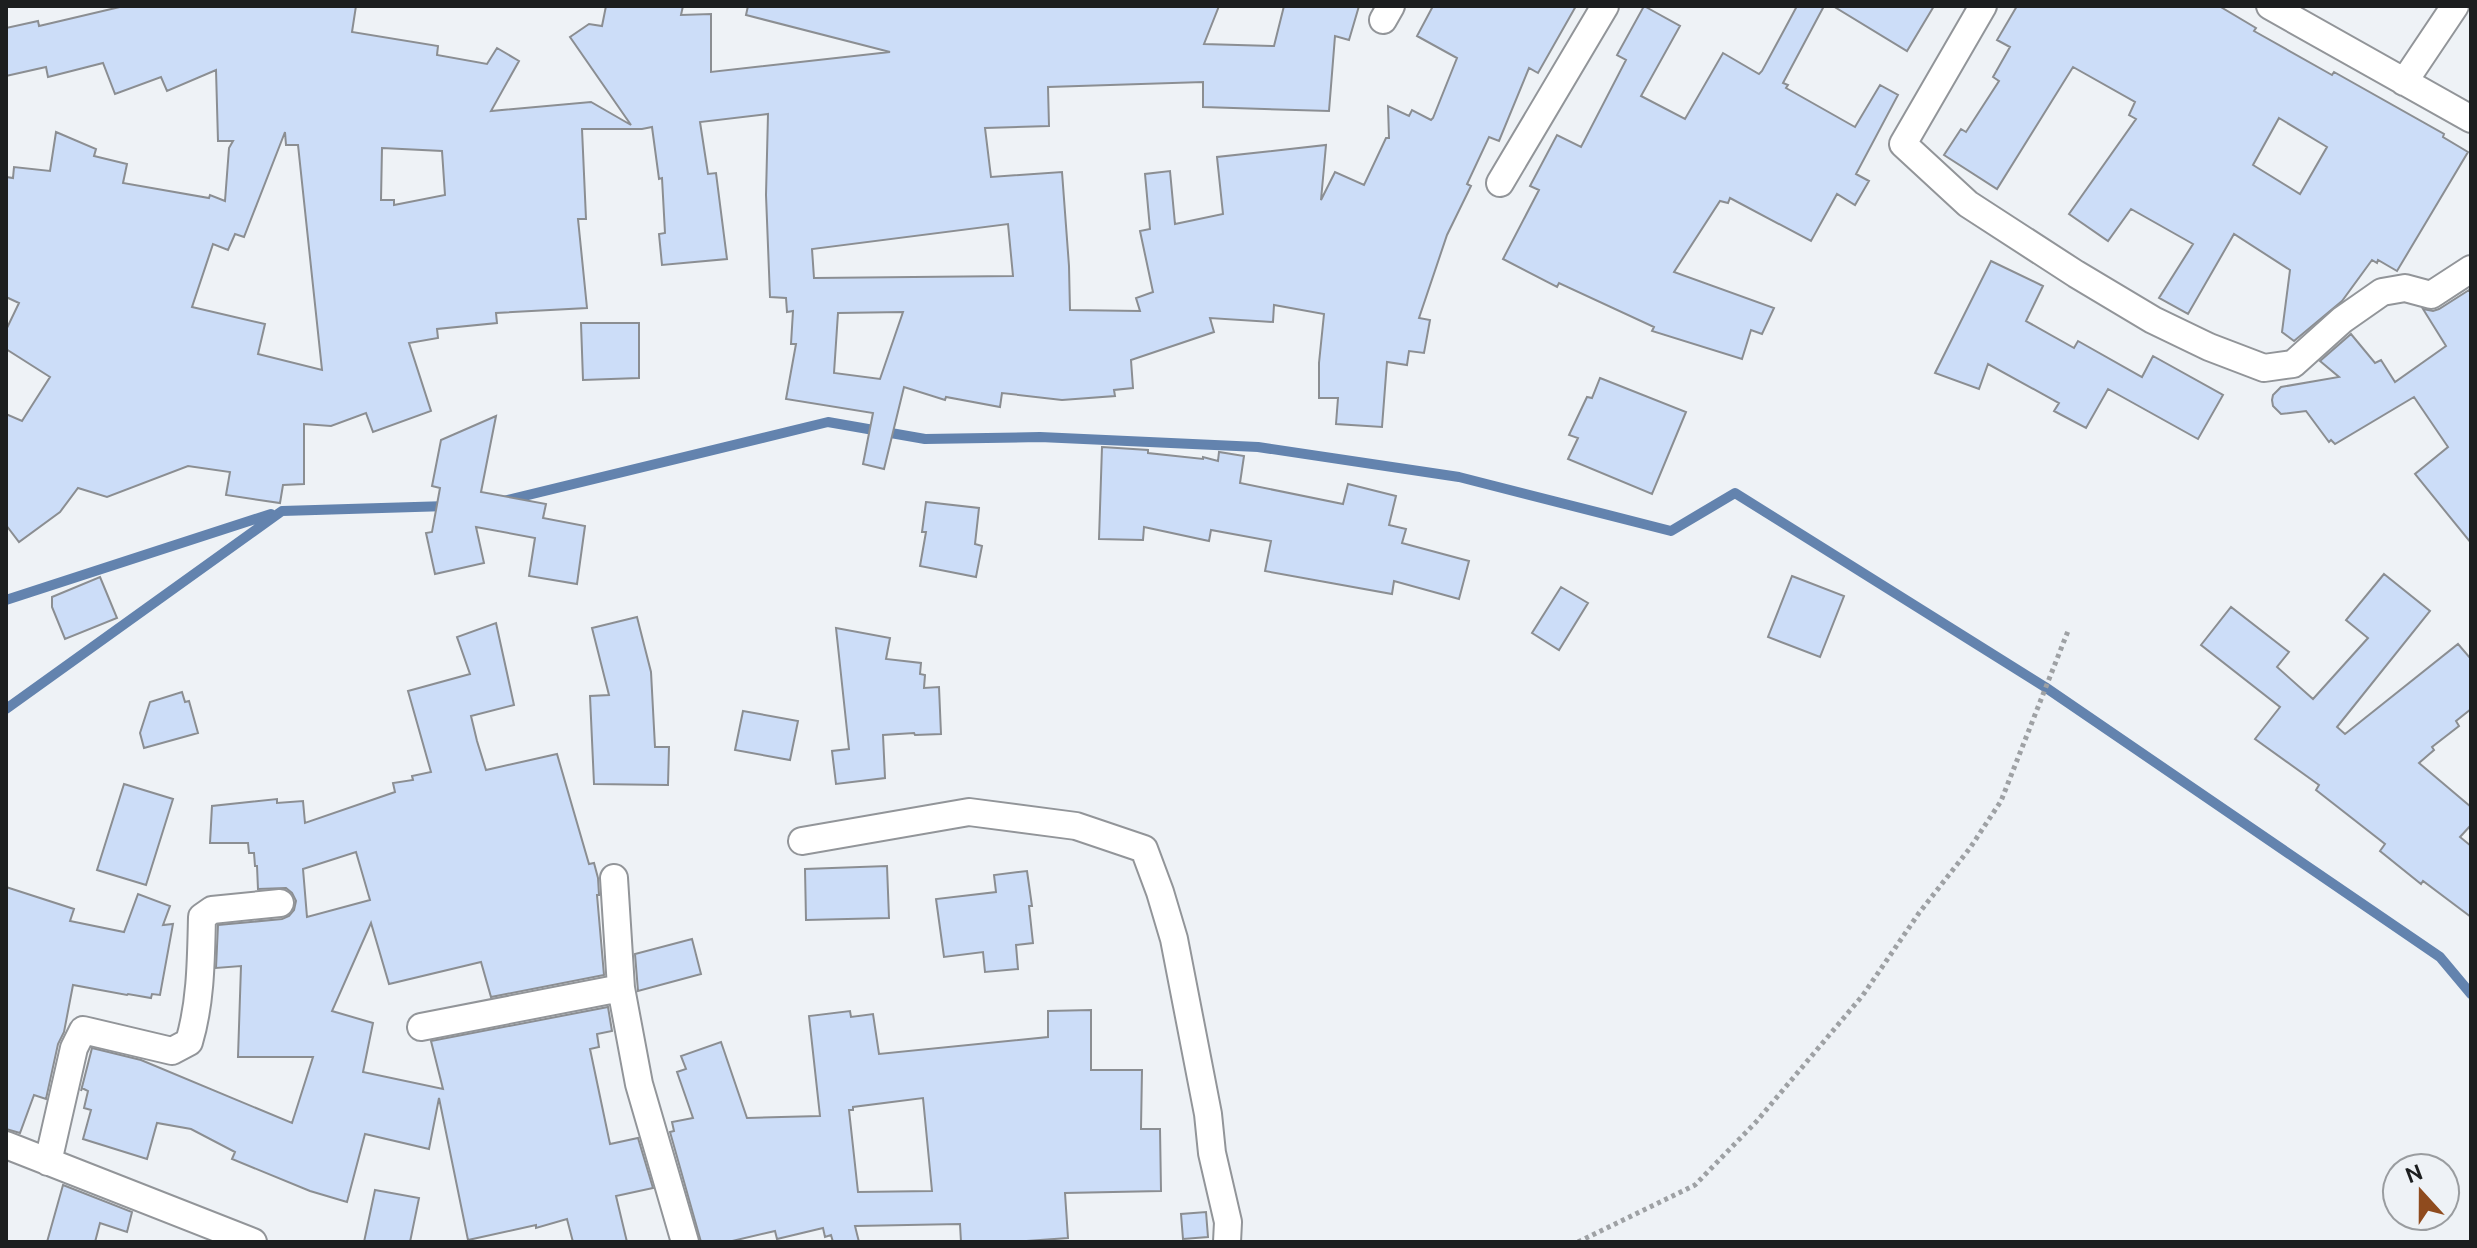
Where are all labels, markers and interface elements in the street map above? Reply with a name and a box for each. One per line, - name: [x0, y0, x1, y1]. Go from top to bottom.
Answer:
- north arrow: [2381, 1152, 2461, 1232]
- text: N: [2402, 1158, 2426, 1187]

